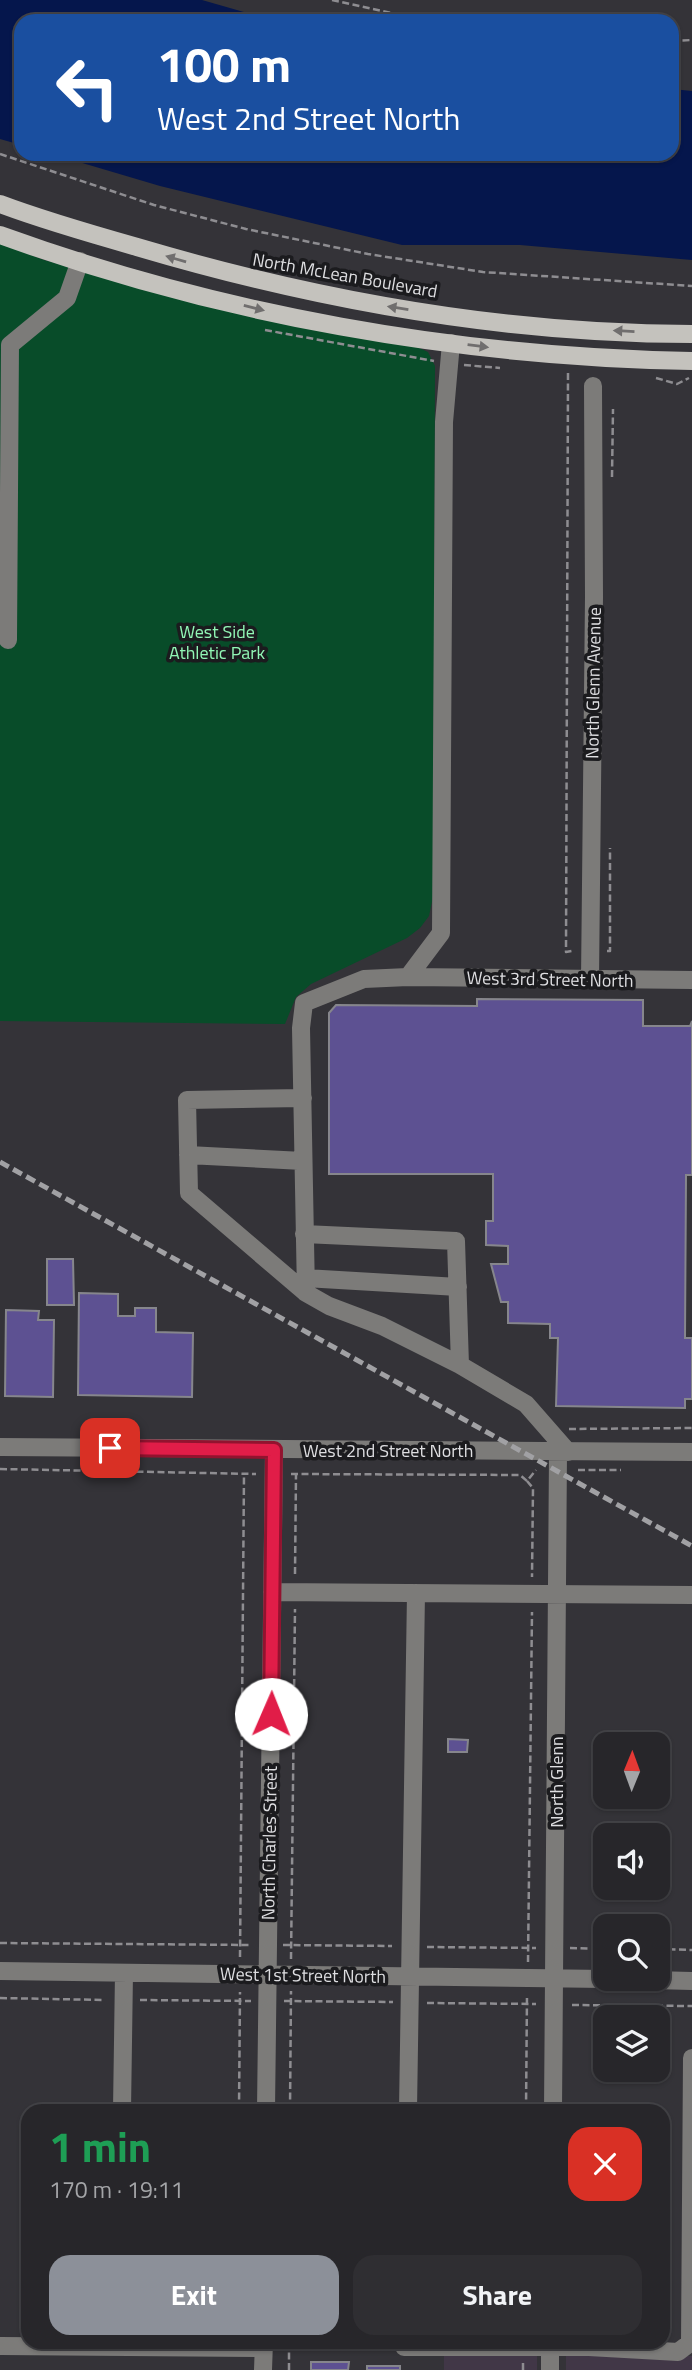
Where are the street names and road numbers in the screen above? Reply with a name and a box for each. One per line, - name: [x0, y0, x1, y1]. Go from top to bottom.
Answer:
- street label: North McLean Boulevard: [250, 245, 440, 305]
- street label: North Glenn Avenue: [578, 607, 608, 759]
- street label: West 3rd Street North: [466, 964, 634, 994]
- street label: West 2nd Street North: [303, 1437, 473, 1464]
- street label: North Glenn: [543, 1736, 570, 1828]
- street label: North Charles Street: [254, 1765, 284, 1920]
- street label: West 1st Street North: [220, 1960, 386, 1990]

